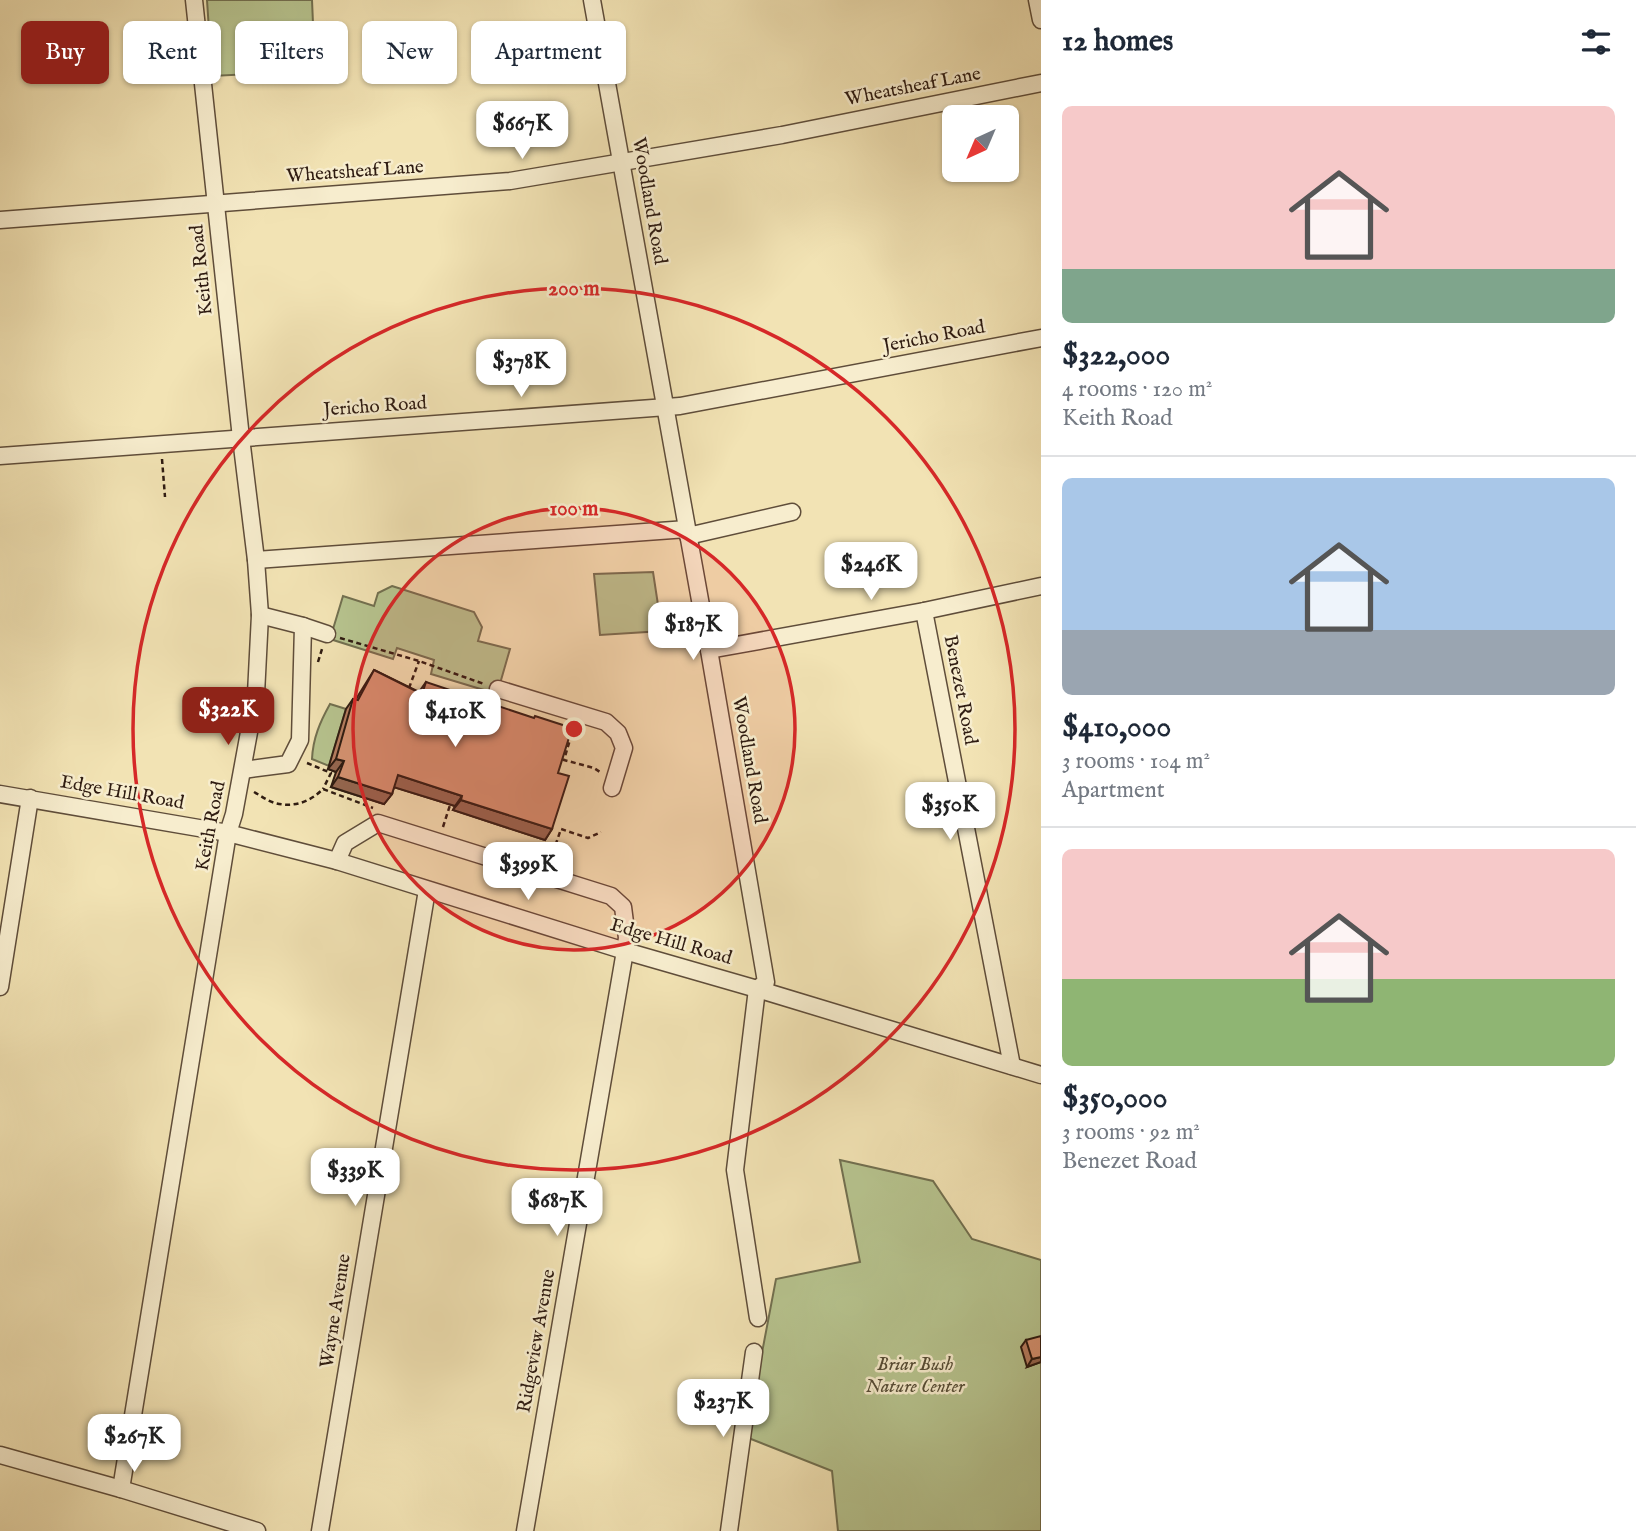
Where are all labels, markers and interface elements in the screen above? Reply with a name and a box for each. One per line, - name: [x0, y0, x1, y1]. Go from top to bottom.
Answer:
- chip: Buy: [21, 21, 109, 84]
- chip: Rent: [123, 21, 221, 84]
- chip: Filters: [235, 21, 348, 84]
- chip: New: [362, 21, 457, 84]
- chip: Apartment: [471, 21, 626, 84]
- text: 12 homes: [1062, 23, 1173, 61]
- icon: filters: [1577, 23, 1615, 61]
- street label: Wheatsheaf Lane: [843, 62, 983, 112]
- pin: $667K: [473, 102, 571, 161]
- north arrow: [942, 105, 1018, 182]
- map controls: [942, 105, 1019, 182]
- text: $667K: [492, 109, 552, 138]
- street label: Woodland Road: [626, 136, 672, 267]
- icon: home: [1276, 152, 1402, 278]
- street label: Wheatsheaf Lane: [285, 155, 425, 189]
- street label: Keith Road: [185, 223, 219, 317]
- text: 200 m: [548, 276, 600, 303]
- street label: Jericho Road: [879, 315, 988, 359]
- text: $322,000: [1062, 337, 1170, 375]
- pin: $378K: [472, 340, 570, 399]
- text: $378K: [492, 347, 550, 376]
- text: 4 rooms · 120 m²: [1062, 375, 1212, 404]
- street label: Jericho Road: [321, 391, 428, 423]
- text: Keith Road: [1062, 404, 1172, 433]
- text: 100 m: [549, 496, 599, 523]
- icon: home: [1276, 524, 1402, 650]
- pin: $246K: [822, 542, 920, 602]
- text: $246K: [840, 550, 902, 579]
- pin: $187K: [644, 602, 742, 662]
- text: $187K: [664, 610, 722, 639]
- street label: Benezet Road: [938, 633, 983, 748]
- pin: $322K: [179, 688, 277, 747]
- pin: $410K: [406, 690, 504, 749]
- text: $322K: [198, 695, 258, 724]
- street label: Woodland Road: [726, 695, 772, 826]
- text: $410K: [425, 697, 485, 726]
- text: $410,000: [1062, 709, 1171, 747]
- centre of rings: [562, 717, 586, 741]
- text: 3 rooms · 104 m²: [1062, 747, 1210, 776]
- street label: Edge Hill Road: [58, 770, 187, 816]
- text: Apartment: [1062, 776, 1165, 805]
- street label: Keith Road: [191, 778, 232, 873]
- pin: $350K: [901, 782, 999, 842]
- text: $350K: [921, 790, 979, 819]
- pin: $399K: [479, 842, 577, 902]
- text: $399K: [499, 850, 557, 879]
- icon: home: [1276, 895, 1402, 1021]
- street label: Edge Hill Road: [607, 913, 735, 971]
- text: $350,000: [1062, 1080, 1168, 1118]
- text: 3 rooms · 92 m²: [1062, 1118, 1200, 1147]
- text: Benezet Road: [1062, 1147, 1197, 1176]
- pin: $339K: [306, 1148, 404, 1208]
- text: $339K: [327, 1156, 383, 1185]
- pin: $687K: [508, 1178, 606, 1238]
- text: $687K: [528, 1186, 586, 1215]
- street label: Wayne Avenue: [315, 1252, 357, 1370]
- street label: Ridgeview Avenue: [513, 1267, 561, 1415]
- park label: Briar Bush Nature Center: [865, 1353, 966, 1399]
- pin: $237K: [674, 1380, 772, 1439]
- text: $237K: [693, 1387, 753, 1416]
- pin: $267K: [85, 1414, 183, 1474]
- text: $267K: [104, 1422, 164, 1451]

